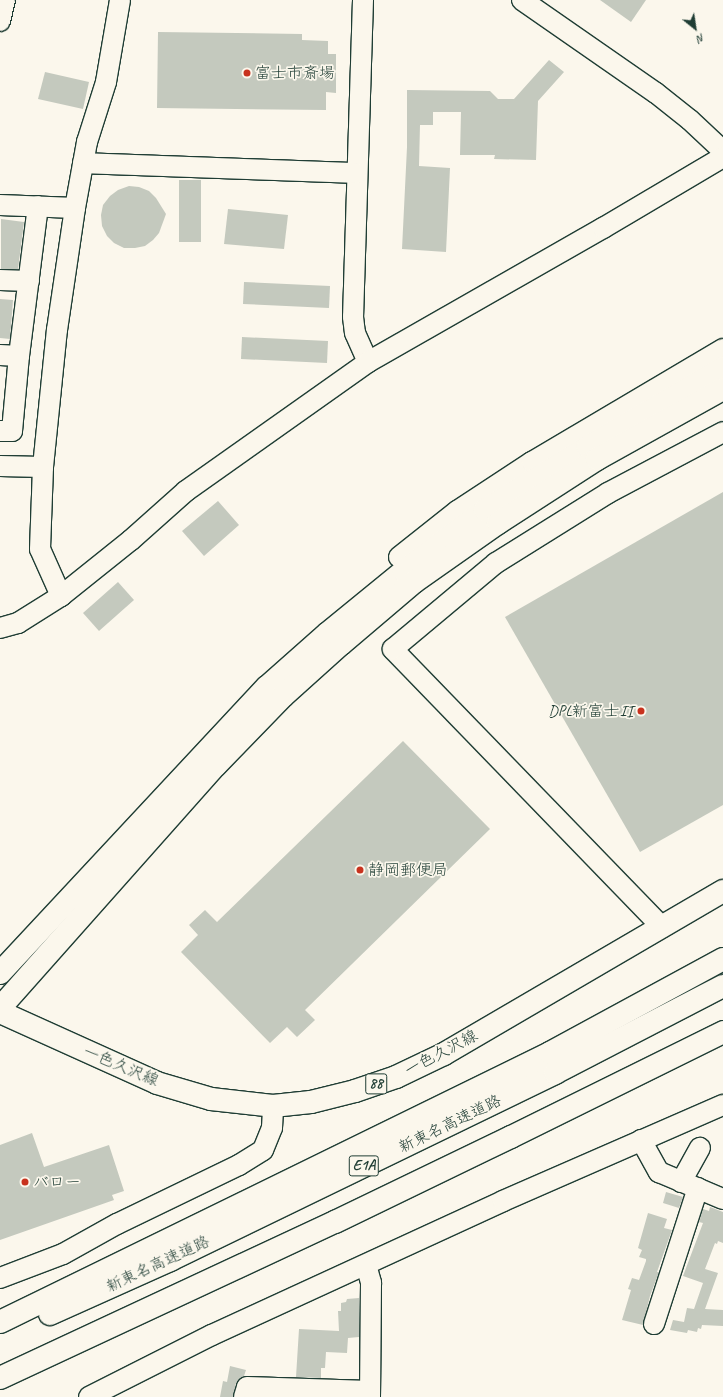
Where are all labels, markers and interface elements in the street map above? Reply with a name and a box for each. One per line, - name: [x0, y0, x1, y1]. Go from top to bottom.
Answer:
- north arrow: [675, 8, 715, 48]
- text: N: [695, 31, 707, 46]
- place label: 富士市斎場: [255, 63, 335, 83]
- marker: 富士市斎場: [242, 68, 252, 78]
- place label: DPL新富士II: [548, 701, 633, 721]
- marker: DPL新富士II: [636, 706, 646, 716]
- place label: 静岡郵便局: [368, 860, 448, 880]
- marker: 静岡郵便局: [355, 865, 365, 875]
- street label: 一色久沢線: [401, 1026, 481, 1080]
- street label: 一色久沢線: [80, 1042, 162, 1090]
- road number: 88: [365, 1071, 387, 1097]
- street label: 新東名高速道路: [395, 1091, 505, 1157]
- road number: E1A: [348, 1153, 380, 1179]
- place label: バロー: [33, 1172, 81, 1192]
- marker: バロー: [20, 1177, 30, 1187]
- street label: 新東名高速道路: [103, 1232, 213, 1296]

